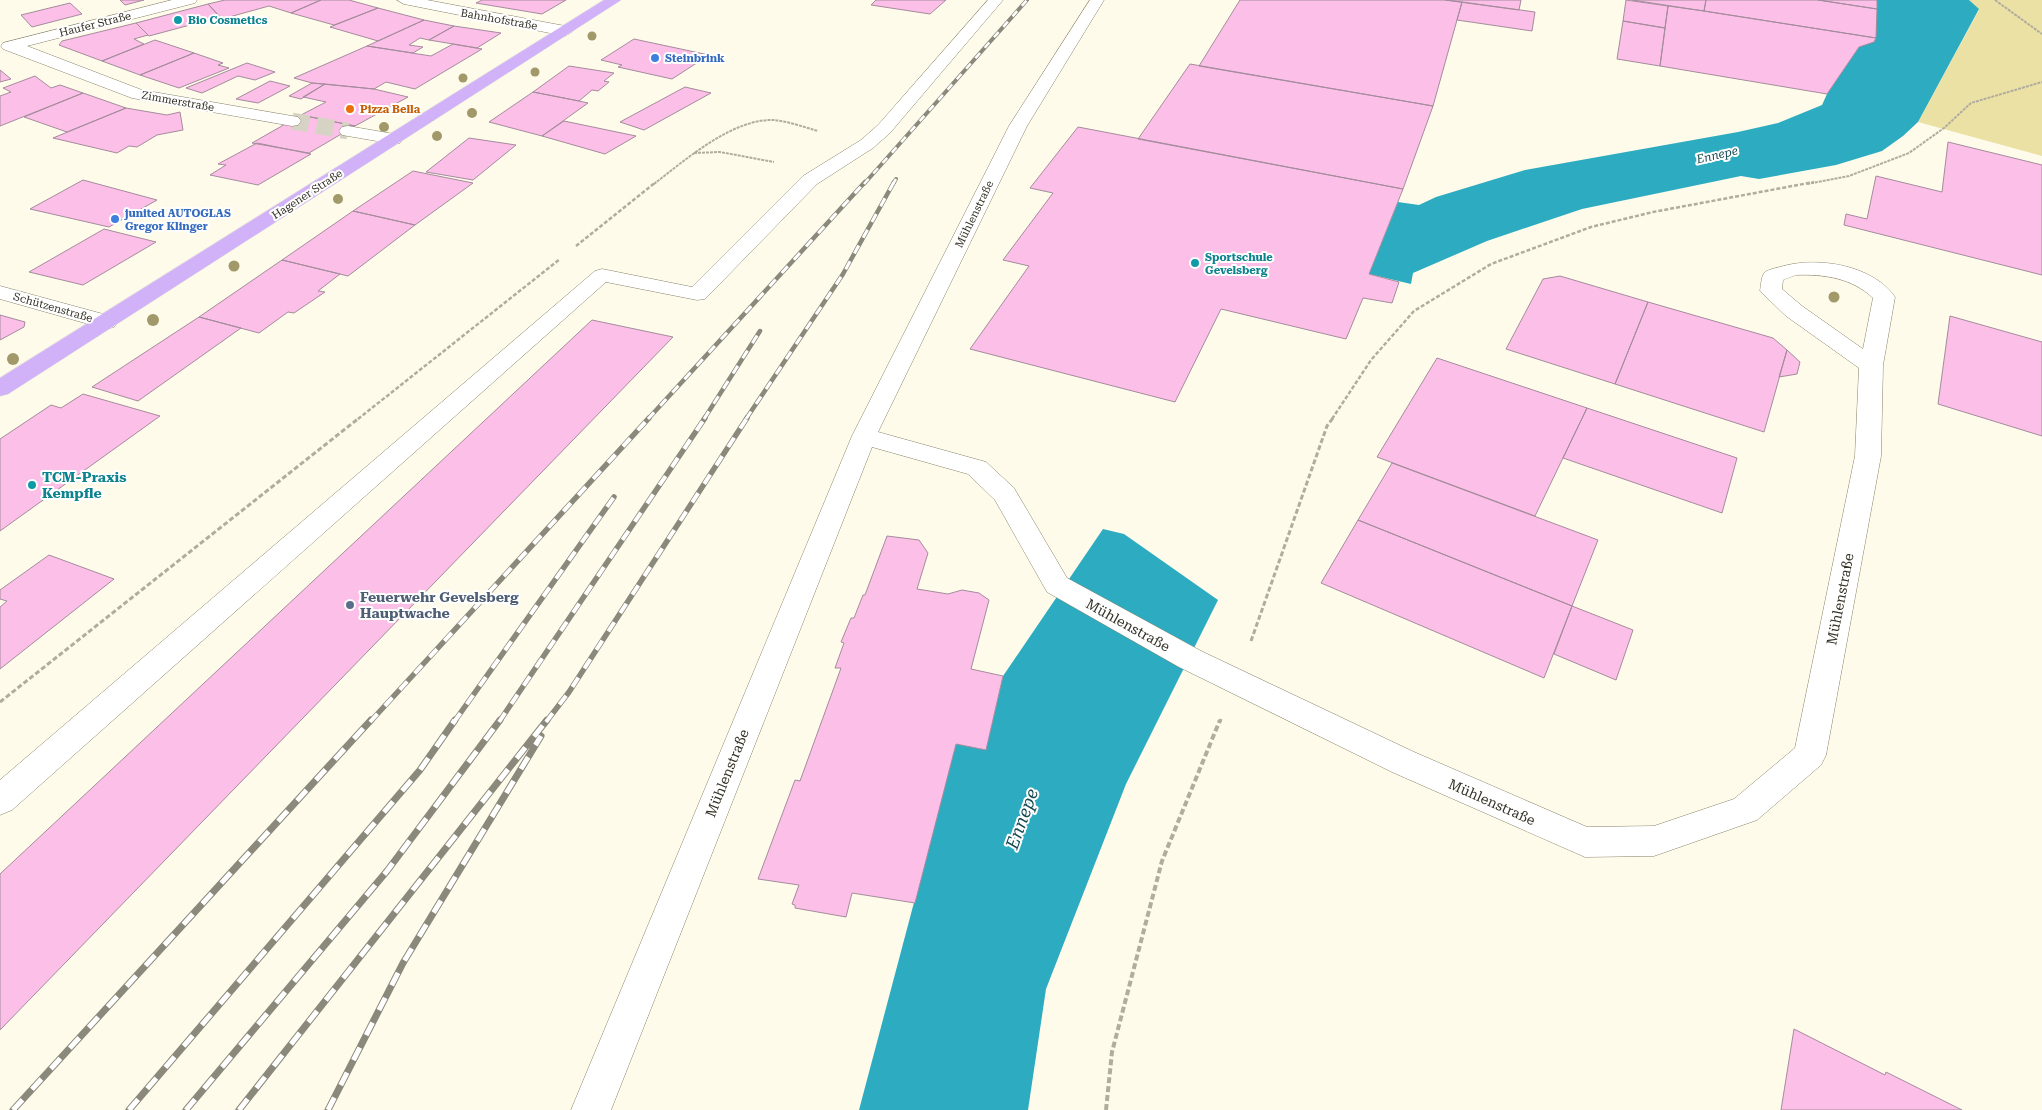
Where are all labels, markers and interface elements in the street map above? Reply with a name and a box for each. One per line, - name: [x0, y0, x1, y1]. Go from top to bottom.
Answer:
- street label: Bahnhofstraße: [459, 6, 538, 33]
- street label: Haufer Straße: [58, 9, 132, 40]
- marker: Bio Cosmetics: [172, 14, 184, 26]
- place label: Bio Cosmetics: [188, 14, 268, 27]
- marker: Steinbrink: [649, 52, 661, 64]
- place label: Steinbrink: [665, 52, 725, 65]
- street label: Zimmerstraße: [141, 89, 215, 114]
- marker: Pizza Bella: [344, 103, 356, 115]
- place label: Pizza Bella: [360, 103, 421, 116]
- water label: Ennepe: [1694, 143, 1739, 167]
- street label: Hagener Straße: [269, 167, 345, 222]
- street label: Mühlenstraße: [953, 178, 996, 250]
- place label: junited AUTOGLAS Gregor Klinger: [124, 207, 231, 233]
- marker: junited AUTOGLAS Gregor Klinger: [109, 213, 121, 225]
- place label: Sportschule Gevelsberg: [1205, 251, 1273, 277]
- marker: Sportschule Gevelsberg: [1189, 257, 1201, 269]
- street label: Schützenstraße: [12, 290, 94, 325]
- place label: TCM-Praxis Kempfle: [42, 469, 126, 501]
- marker: TCM-Praxis Kempfle: [26, 479, 38, 491]
- street label: Mühlenstraße: [1823, 551, 1857, 646]
- place label: Feuerwehr Gevelsberg Hauptwache: [360, 589, 519, 621]
- street label: Mühlenstraße: [1083, 595, 1173, 655]
- marker: Feuerwehr Gevelsberg Hauptwache: [344, 599, 356, 611]
- street label: Mühlenstraße: [702, 726, 752, 819]
- street label: Mühlenstraße: [1446, 776, 1538, 828]
- water label: Ennepe: [1001, 786, 1042, 853]

